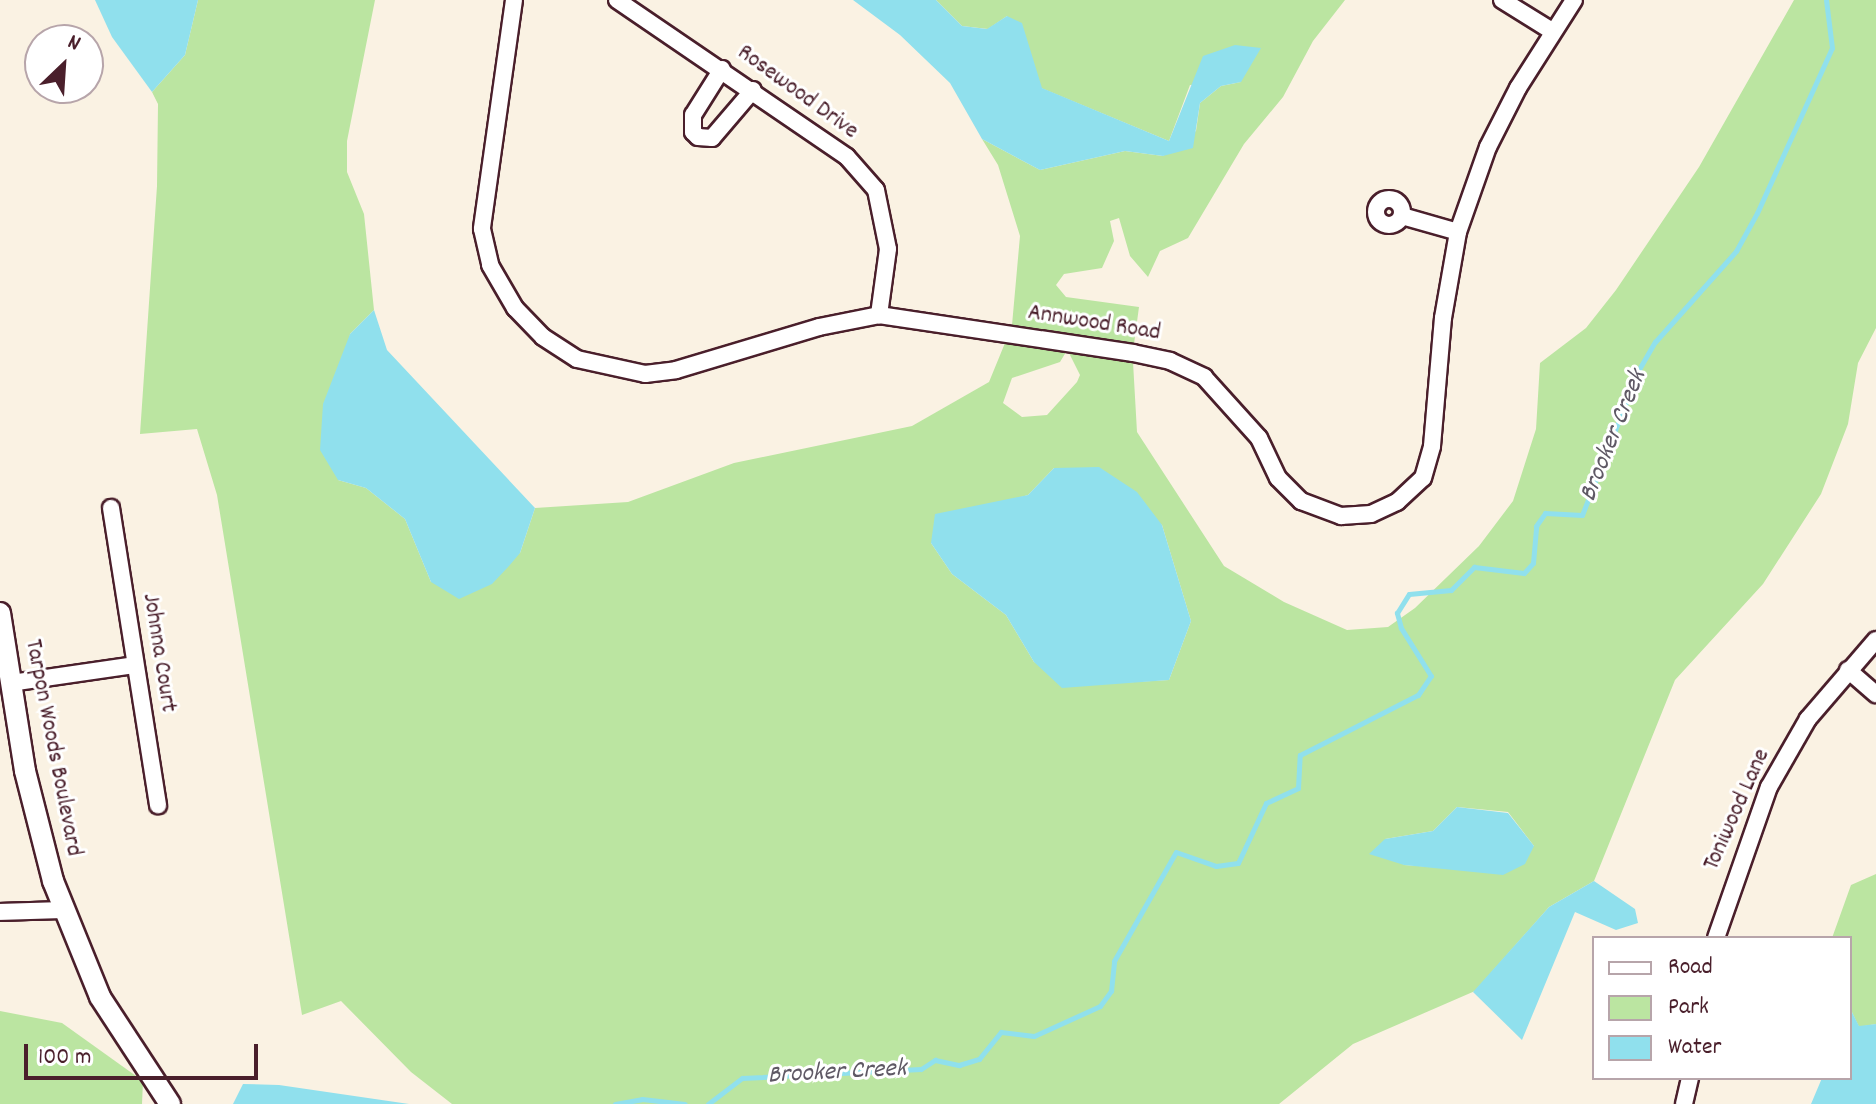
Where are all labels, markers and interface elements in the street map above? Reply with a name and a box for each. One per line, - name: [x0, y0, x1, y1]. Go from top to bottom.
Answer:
- north arrow: [24, 24, 104, 104]
- text: N: [62, 27, 85, 60]
- street label: Rosewood Drive: [731, 39, 863, 147]
- street label: Annwood Road: [1026, 299, 1162, 349]
- water label: Brooker Creek: [1574, 366, 1654, 506]
- street label: Johnna Court: [134, 591, 182, 715]
- street label: Tarpon Woods Boulevard: [17, 637, 87, 859]
- street label: Toniwood Lane: [1698, 745, 1778, 875]
- legend: [1592, 936, 1852, 1080]
- text: Road: [1668, 951, 1713, 985]
- text: Park: [1668, 991, 1709, 1025]
- scale bar: [28, 1028, 262, 1078]
- text: Water: [1668, 1031, 1721, 1065]
- text: 100 m: [38, 1041, 91, 1075]
- water label: Brooker Creek: [767, 1054, 907, 1092]

